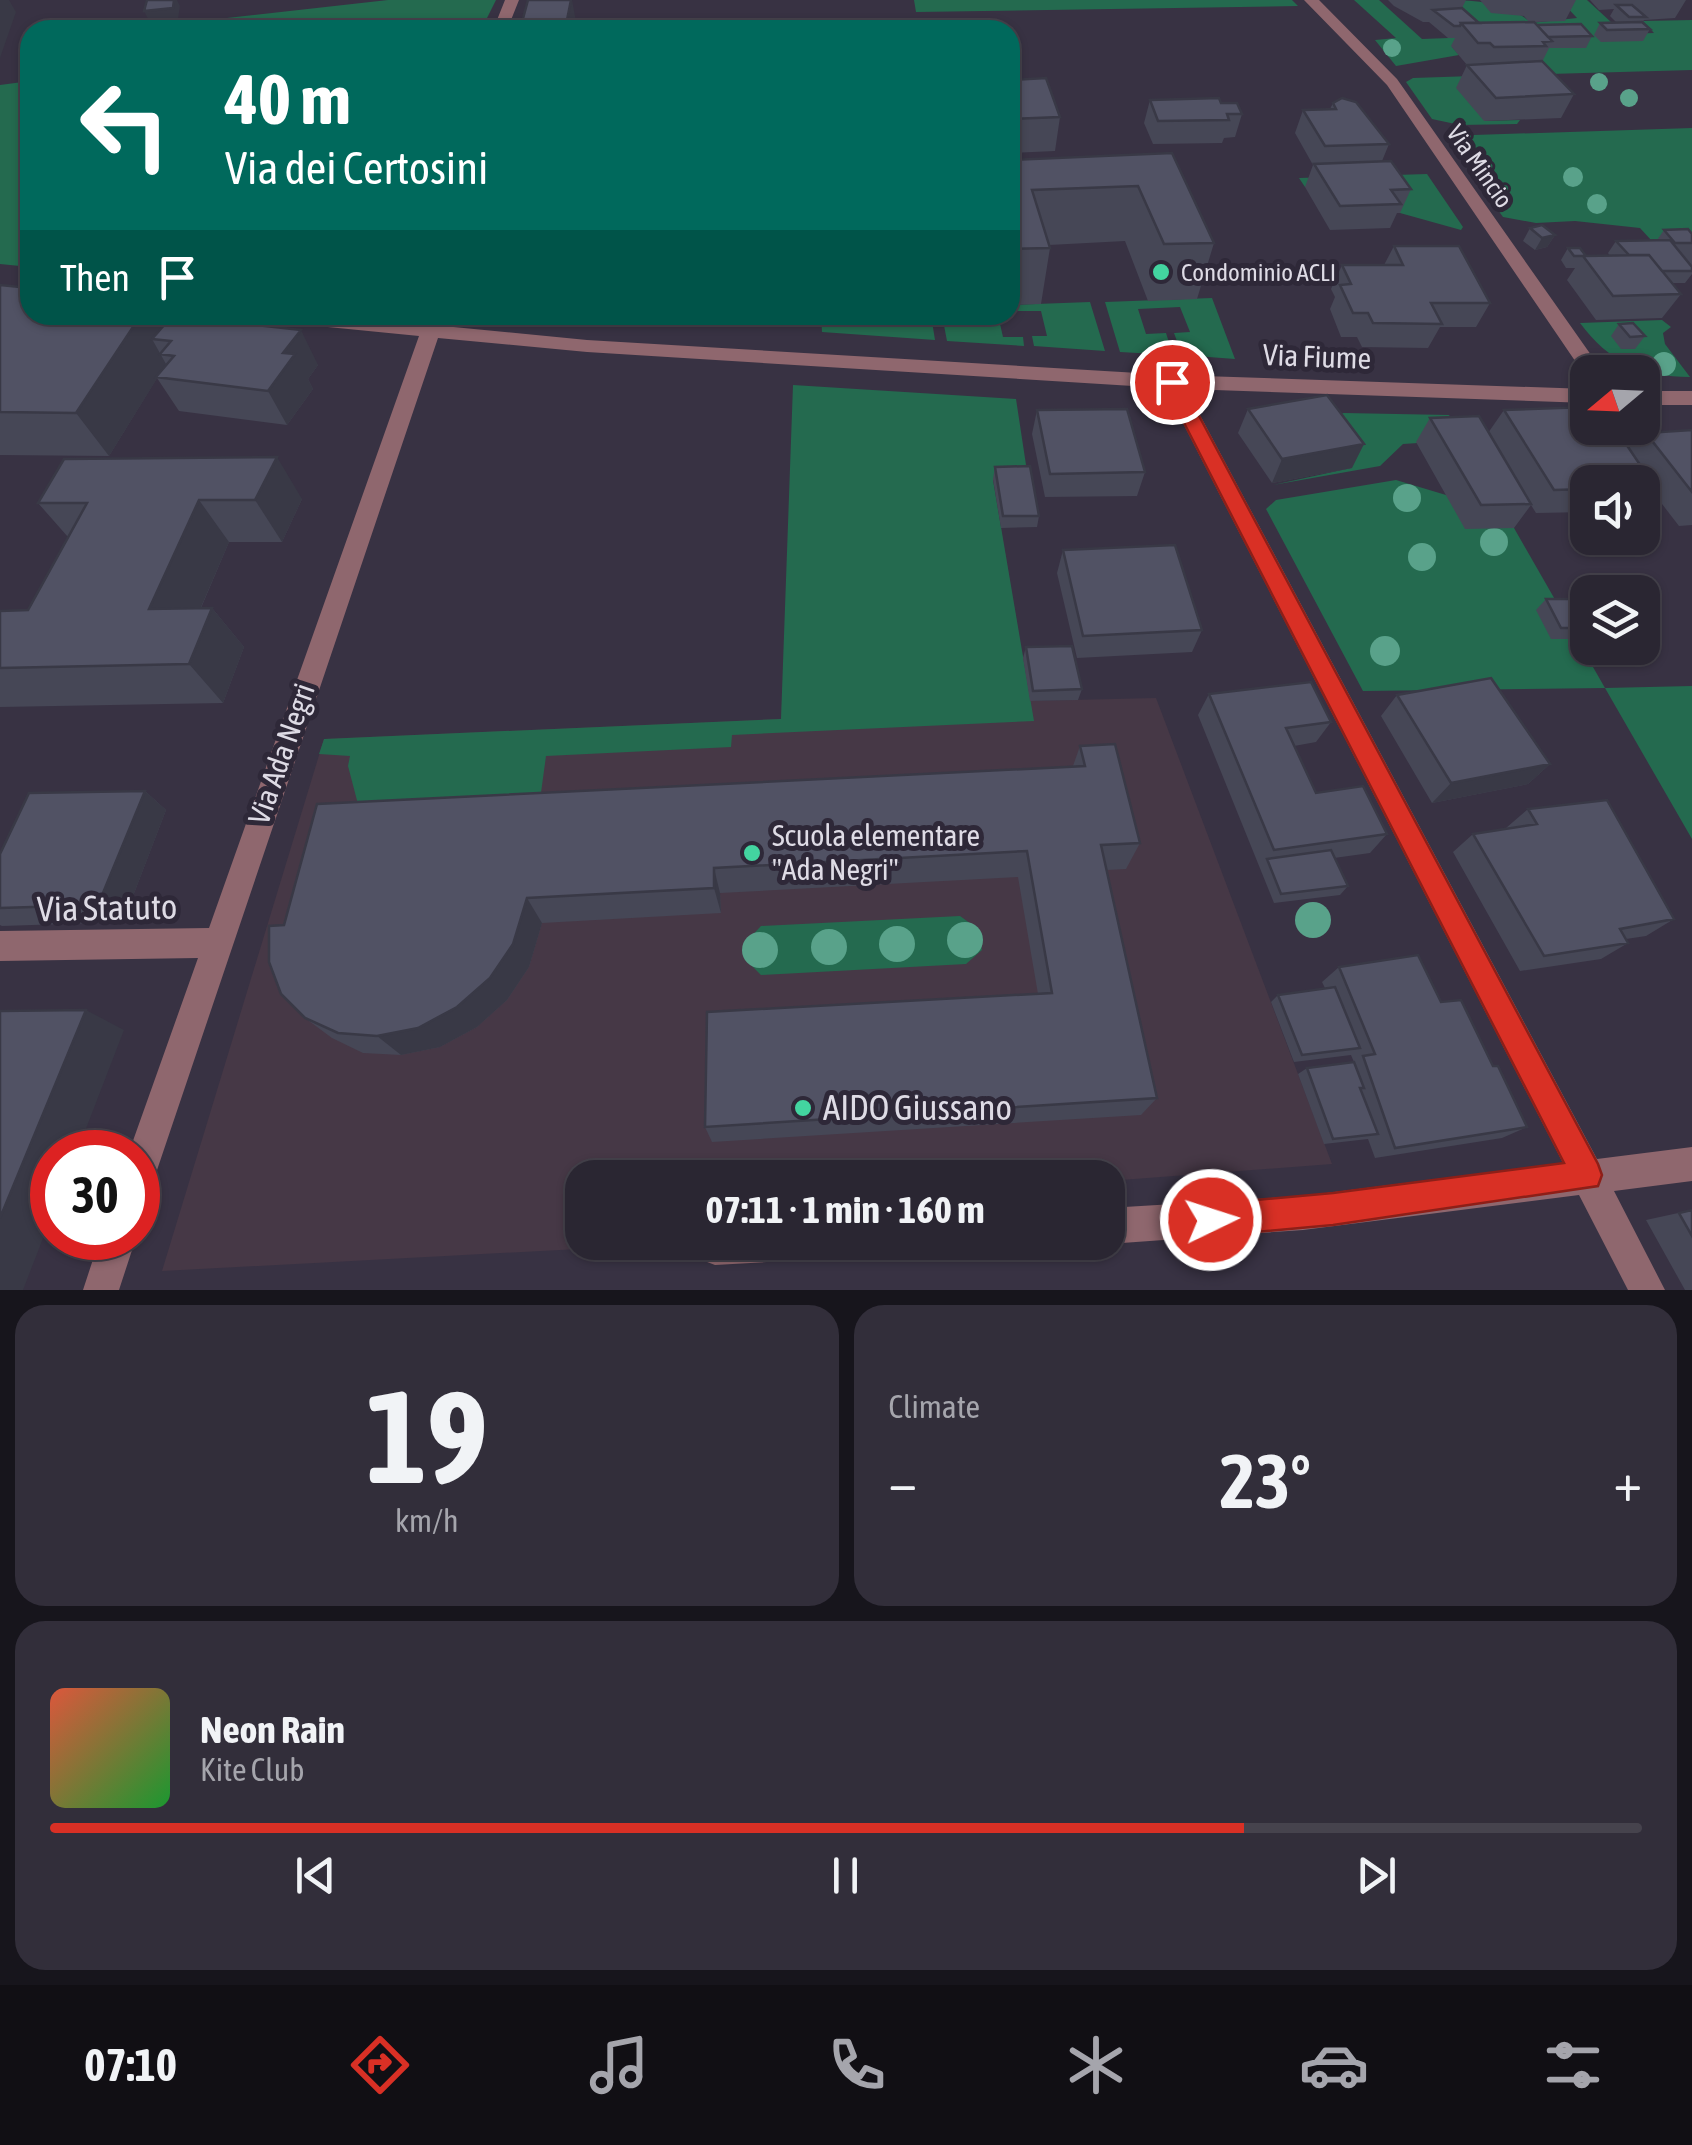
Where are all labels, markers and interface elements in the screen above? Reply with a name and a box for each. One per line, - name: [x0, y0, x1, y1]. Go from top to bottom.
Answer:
- text: 40 m: [225, 59, 351, 139]
- icon: left: [60, 60, 190, 190]
- street label: Via Mincio: [1441, 119, 1519, 213]
- text: Via dei Certosini: [225, 142, 488, 194]
- icon: arrive: [150, 250, 205, 305]
- text: Then: [60, 256, 130, 299]
- place label: Condominio ACLI: [1181, 258, 1336, 286]
- marker: Condominio ACLI: [1150, 261, 1172, 283]
- street label: Via Fiume: [1262, 337, 1372, 375]
- pin: [1130, 340, 1215, 425]
- icon: arrive: [1145, 355, 1200, 410]
- north arrow: [1570, 355, 1660, 445]
- map controls: [1570, 355, 1660, 665]
- button: sound: [1570, 465, 1660, 555]
- button: layers: [1570, 575, 1660, 665]
- street label: Via Ada Negri: [241, 679, 321, 829]
- place label: Scuola elementare "Ada Negri": [772, 818, 980, 886]
- marker: Scuola elementare "Ada Negri": [741, 842, 763, 864]
- street label: Via Statuto: [36, 886, 178, 928]
- place label: AIDO Giussano: [823, 1087, 1012, 1127]
- marker: AIDO Giussano: [792, 1097, 814, 1119]
- speed limit sign: 30: [30, 1130, 160, 1260]
- position arrow: [1159, 1168, 1263, 1272]
- text: 07:11 · 1 min · 160 m: [705, 1188, 985, 1231]
- text: 19: [366, 1362, 488, 1511]
- text: Climate: [889, 1388, 980, 1425]
- text: 23°: [1220, 1438, 1311, 1524]
- text: −: [889, 1450, 917, 1513]
- text: +: [1613, 1450, 1642, 1513]
- text: km/h: [395, 1502, 458, 1539]
- text: Neon Rain: [200, 1708, 345, 1751]
- text: Kite Club: [200, 1751, 304, 1788]
- icon: previous: [288, 1848, 343, 1903]
- icon: pause: [818, 1848, 873, 1903]
- icon: next: [1349, 1848, 1404, 1903]
- icon: directions: [345, 2030, 415, 2100]
- icon: music: [584, 2030, 654, 2100]
- icon: phone: [822, 2030, 892, 2100]
- icon: climate: [1061, 2030, 1131, 2100]
- icon: car: [1299, 2030, 1369, 2100]
- icon: filters: [1538, 2030, 1608, 2100]
- text: 07:10: [84, 2039, 177, 2091]

